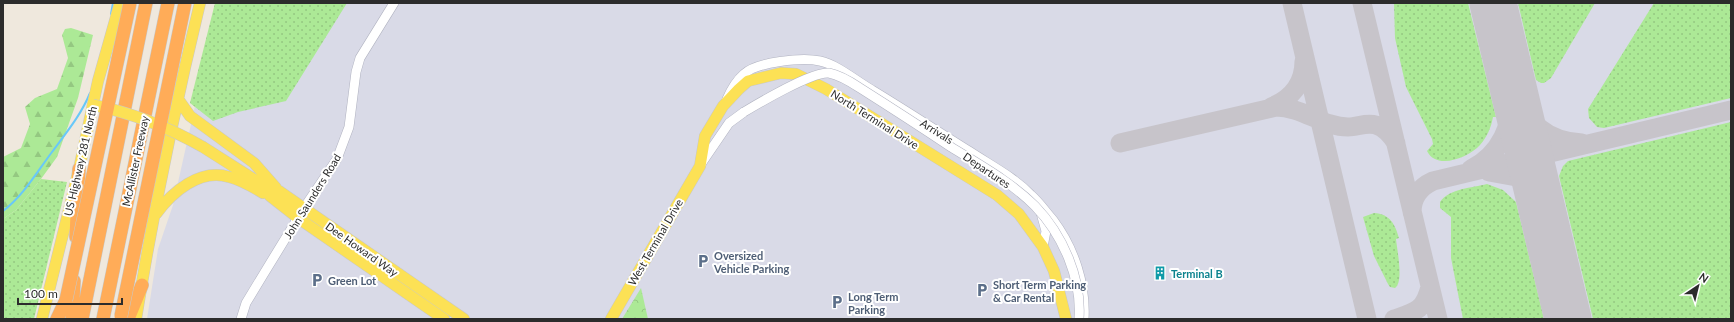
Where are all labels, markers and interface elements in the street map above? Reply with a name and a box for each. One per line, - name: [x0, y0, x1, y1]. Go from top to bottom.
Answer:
- street label: North Terminal Drive: [829, 87, 921, 151]
- street label: US Highway 281 North: [61, 105, 99, 217]
- street label: McAllister Freeway: [119, 114, 151, 207]
- street label: Arrivals: [918, 116, 956, 146]
- street label: Departures: [961, 149, 1013, 191]
- street label: John Saunders Road: [281, 151, 343, 241]
- street label: West Terminal Drive: [625, 196, 685, 288]
- street label: Dee Howard Way: [323, 219, 401, 279]
- place label: Oversized Vehicle Parking: [713, 249, 789, 275]
- parking icon: Oversized Vehicle Parking: [695, 253, 711, 269]
- building icon: Terminal B: [1152, 265, 1168, 281]
- north arrow: [1678, 266, 1718, 306]
- place label: Terminal B: [1171, 267, 1223, 280]
- text: N: [1697, 270, 1711, 285]
- parking icon: Green Lot: [309, 272, 325, 288]
- place label: Green Lot: [328, 274, 377, 287]
- place label: Short Term Parking & Car Rental: [993, 278, 1086, 304]
- scale bar: [18, 280, 122, 306]
- parking icon: Short Term Parking & Car Rental: [974, 282, 990, 298]
- text: 100 m: [24, 286, 58, 301]
- place label: Long Term Parking: [848, 290, 899, 316]
- parking icon: Long Term Parking: [829, 294, 845, 310]

